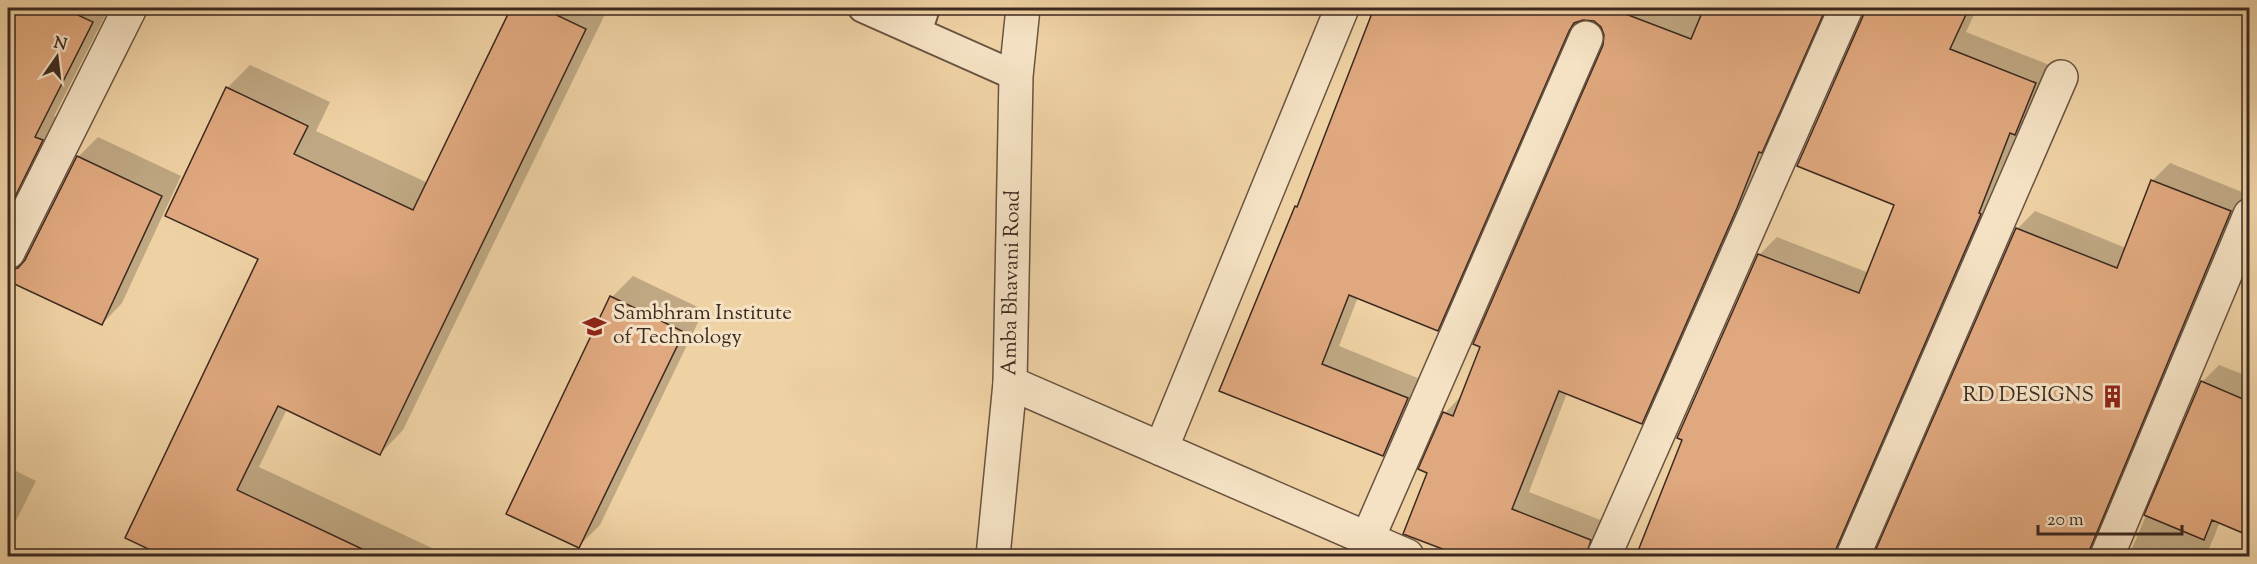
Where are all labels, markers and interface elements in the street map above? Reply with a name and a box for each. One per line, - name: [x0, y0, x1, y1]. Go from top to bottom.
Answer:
- north arrow: [27, 27, 87, 87]
- text: N: [51, 32, 69, 58]
- street label: Amba Bhavani Road: [995, 190, 1029, 376]
- place label: Sambhram Institute of Technology: [613, 299, 792, 353]
- school or university icon: Sambhram Institute of Technology: [582, 313, 608, 339]
- place label: RD DESIGNS: [1963, 381, 2094, 411]
- building icon: RD DESIGNS: [2099, 383, 2125, 409]
- scale bar: [2038, 498, 2182, 536]
- text: 20 m: [2047, 508, 2084, 534]

